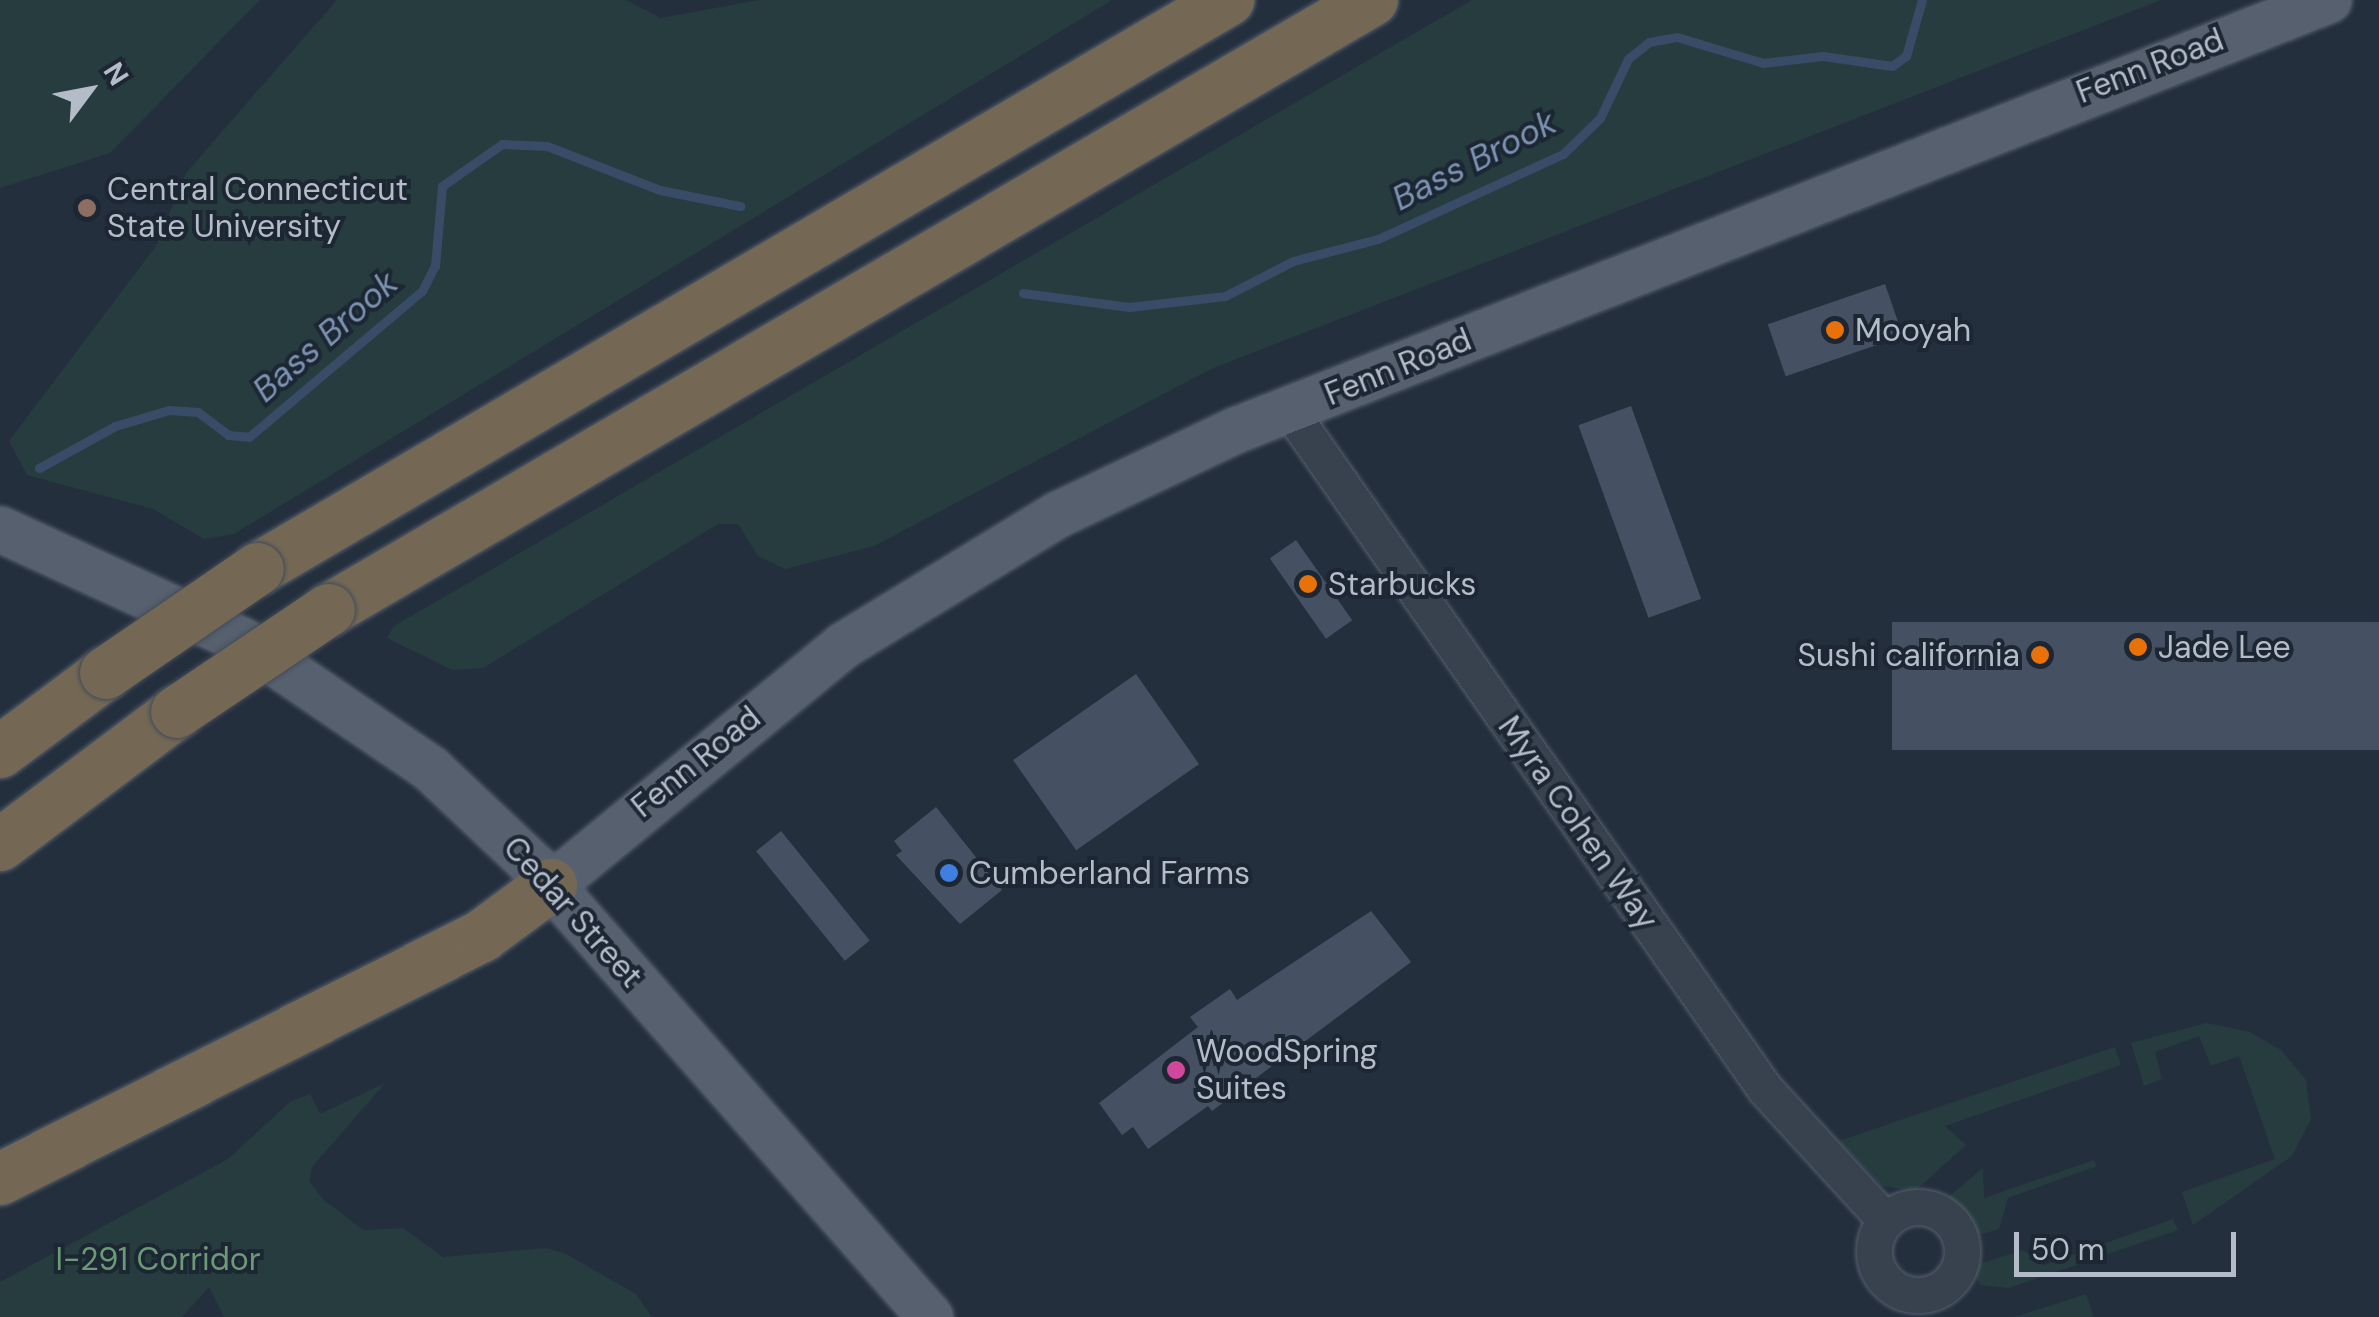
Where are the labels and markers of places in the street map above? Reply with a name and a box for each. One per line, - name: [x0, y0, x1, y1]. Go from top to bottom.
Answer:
- place label: Central Connecticut State University: [107, 171, 408, 246]
- marker: Central Connecticut State University: [76, 197, 98, 219]
- place label: Mooyah: [1855, 311, 1971, 349]
- marker: Mooyah: [1824, 319, 1846, 341]
- place label: Starbucks: [1328, 565, 1476, 603]
- marker: Starbucks: [1297, 573, 1319, 595]
- place label: Jade Lee: [2158, 628, 2291, 666]
- place label: Sushi california: [1797, 636, 2020, 674]
- marker: Jade Lee: [2127, 636, 2149, 658]
- marker: Sushi california: [2029, 644, 2051, 666]
- place label: Cumberland Farms: [969, 854, 1250, 892]
- marker: Cumberland Farms: [938, 862, 960, 884]
- place label: WoodSpring Suites: [1196, 1033, 1378, 1108]
- marker: WoodSpring Suites: [1165, 1059, 1187, 1081]

